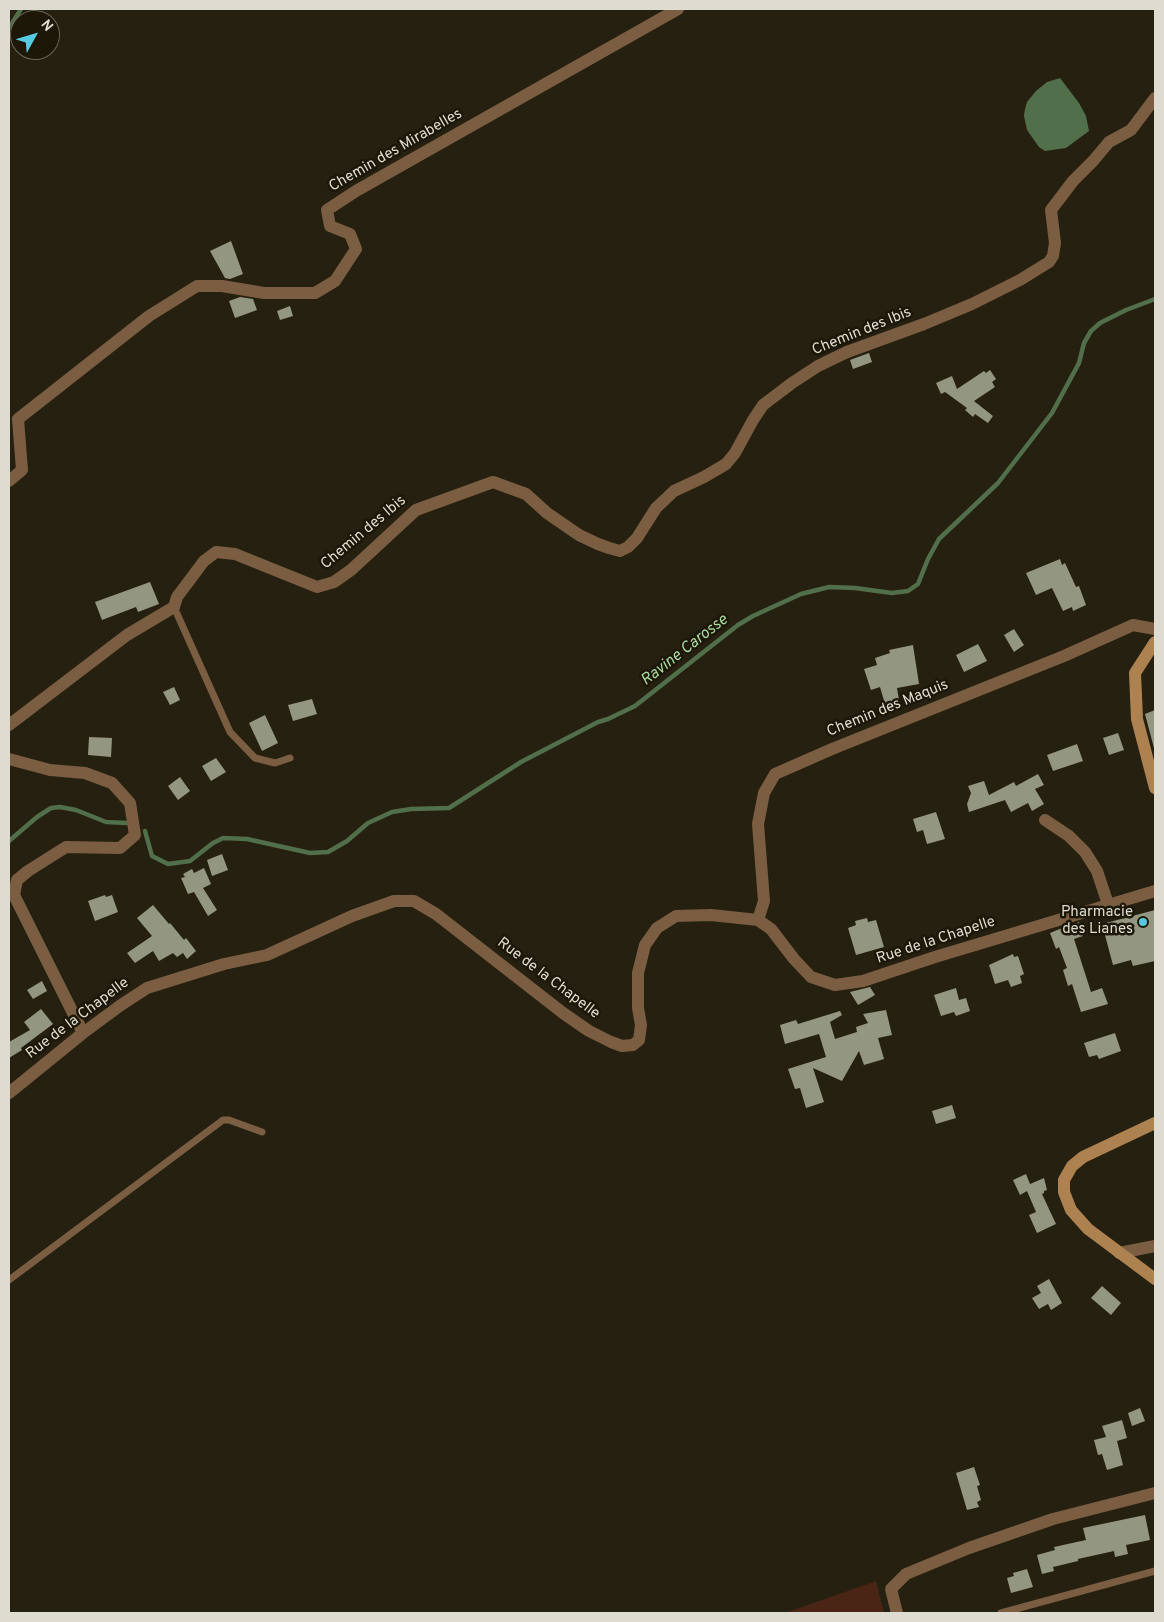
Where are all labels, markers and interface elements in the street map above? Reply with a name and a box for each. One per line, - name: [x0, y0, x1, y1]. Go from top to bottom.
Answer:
- north arrow: [10, 10, 60, 60]
- text: N: [36, 17, 56, 35]
- street label: Chemin des Mirabelles: [326, 105, 466, 197]
- street label: Chemin des Ibis: [810, 304, 914, 360]
- street label: Chemin des Ibis: [318, 492, 410, 574]
- water label: Ravine Carosse: [638, 611, 732, 691]
- street label: Chemin des Maquis: [825, 676, 951, 742]
- place label: Pharmacie des Lianes: [1061, 904, 1133, 939]
- street label: Rue de la Chapelle: [874, 913, 998, 969]
- marker: Pharmacie des Lianes: [1137, 916, 1149, 928]
- street label: Rue de la Chapelle: [493, 934, 603, 1024]
- street label: Rue de la Chapelle: [23, 974, 133, 1064]

